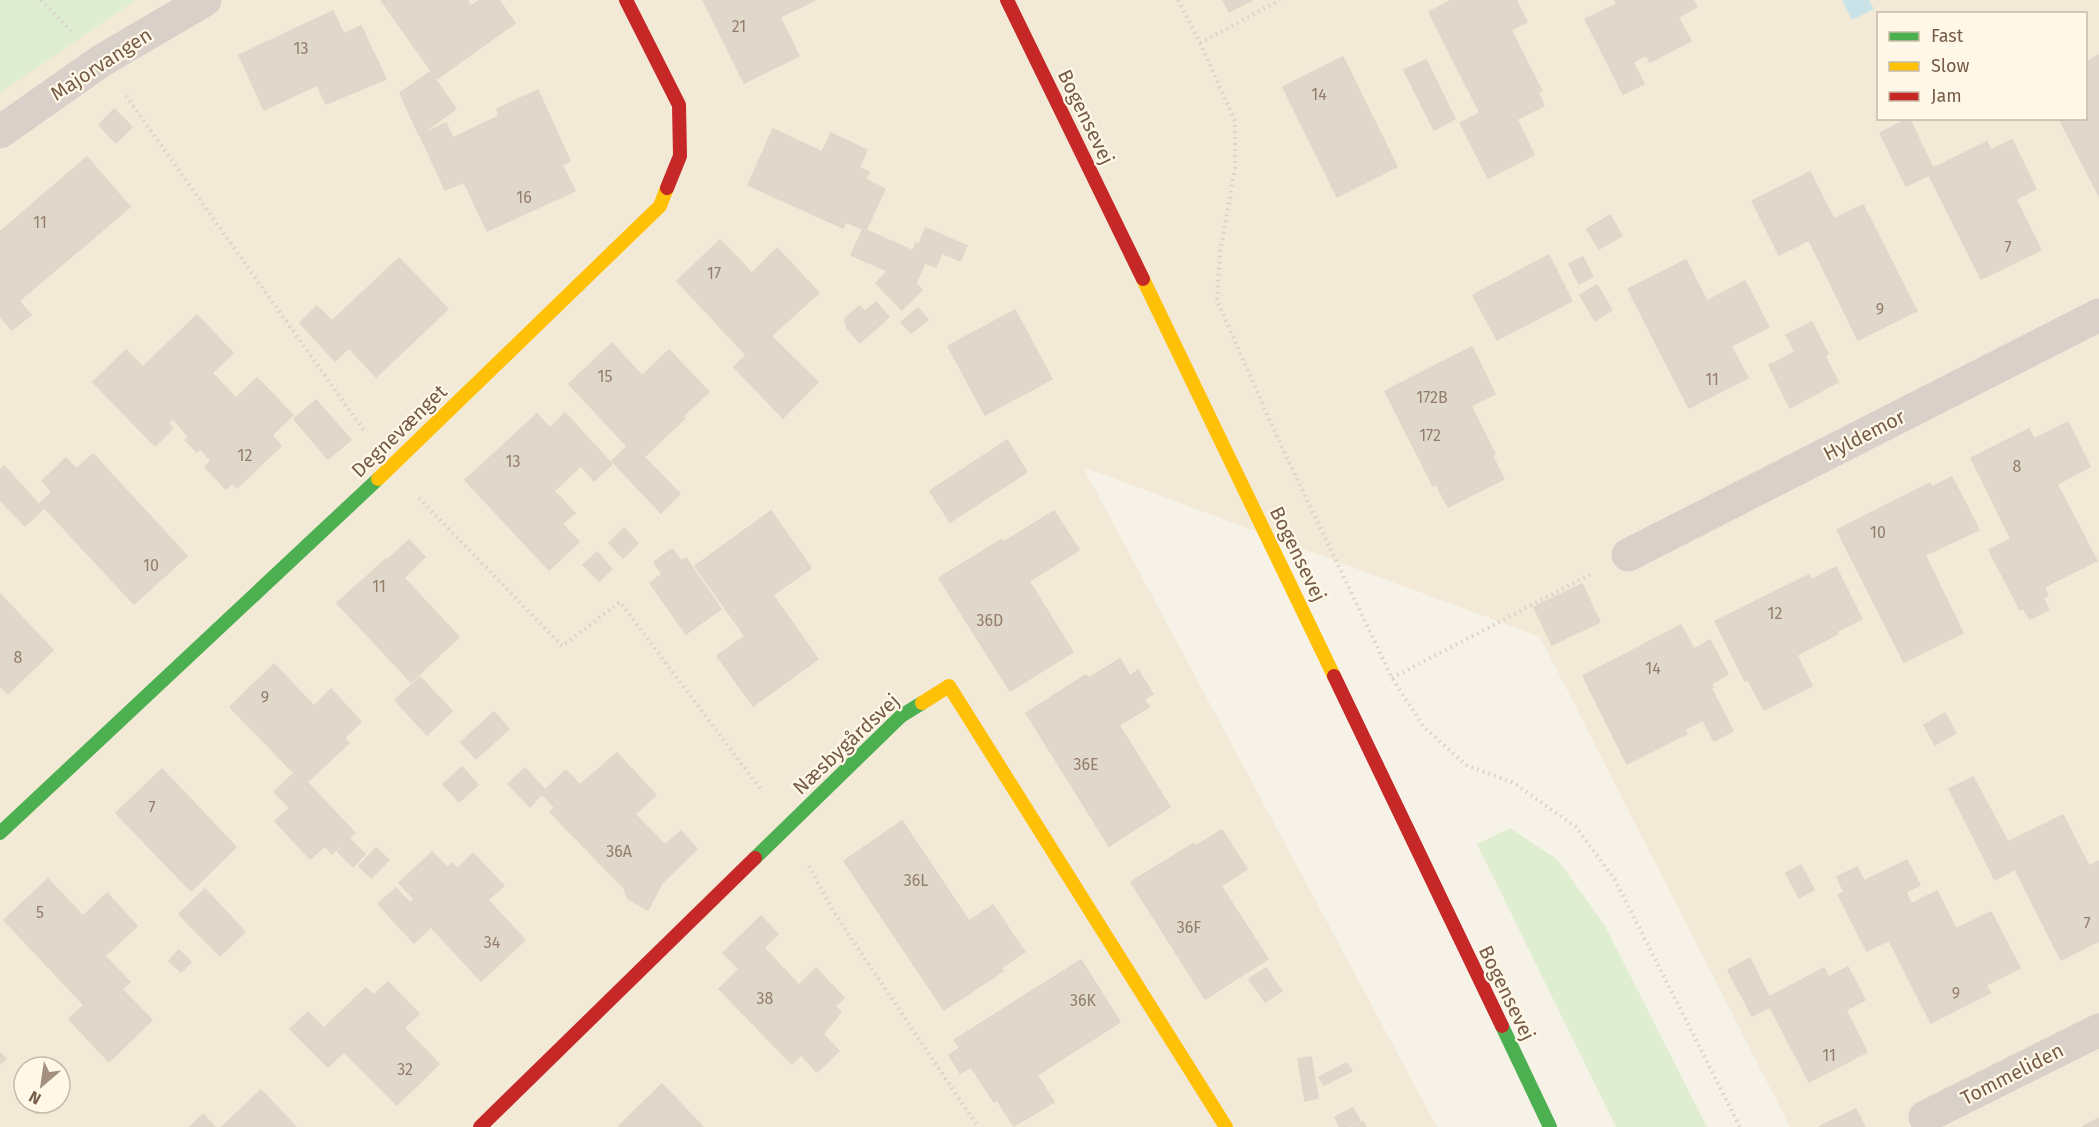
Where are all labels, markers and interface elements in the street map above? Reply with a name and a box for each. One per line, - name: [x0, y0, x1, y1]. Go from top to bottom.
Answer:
- legend: [1877, 12, 2087, 120]
- house number: 21: [732, 17, 746, 36]
- street label: Majorvangen: [46, 22, 156, 106]
- text: Fast: [1931, 25, 1964, 47]
- house number: 13: [294, 39, 308, 58]
- text: Slow: [1931, 55, 1970, 77]
- street label: Bogensevej: [1053, 65, 1119, 169]
- house number: 14: [1311, 85, 1327, 104]
- text: Jam: [1931, 85, 1962, 107]
- house number: 16: [516, 188, 532, 207]
- house number: 11: [33, 213, 47, 232]
- house number: 7: [2004, 238, 2012, 257]
- house number: 17: [707, 264, 721, 283]
- house number: 9: [1876, 300, 1884, 319]
- house number: 15: [598, 367, 612, 386]
- house number: 11: [1705, 370, 1719, 389]
- street label: Degnevænget: [346, 379, 452, 482]
- house number: 172B: [1416, 388, 1448, 407]
- street label: Hyldemor: [1819, 404, 1909, 466]
- house number: 172: [1419, 426, 1441, 445]
- house number: 12: [238, 446, 252, 465]
- house number: 13: [506, 452, 520, 471]
- house number: 8: [2013, 457, 2022, 476]
- street label: Bogensevej: [1265, 502, 1331, 606]
- house number: 10: [1870, 523, 1886, 542]
- house number: 10: [143, 556, 159, 575]
- house number: 11: [372, 577, 386, 596]
- house number: 12: [1768, 604, 1782, 623]
- house number: 36D: [977, 611, 1003, 630]
- house number: 8: [14, 648, 23, 667]
- house number: 14: [1645, 659, 1661, 678]
- house number: 9: [261, 688, 269, 707]
- street label: Næsbygårdsvej: [788, 689, 904, 799]
- house number: 36E: [1073, 755, 1099, 774]
- house number: 7: [148, 798, 156, 817]
- house number: 36A: [606, 842, 633, 861]
- house number: 36L: [904, 871, 928, 890]
- house number: 5: [36, 903, 44, 922]
- house number: 7: [2083, 914, 2091, 933]
- house number: 36F: [1177, 918, 1201, 937]
- house number: 34: [484, 933, 501, 952]
- street label: Bogensevej: [1474, 941, 1540, 1045]
- house number: 9: [1952, 984, 1960, 1003]
- house number: 38: [757, 989, 774, 1008]
- house number: 36K: [1070, 991, 1097, 1010]
- street label: Tommeliden: [1957, 1038, 2067, 1110]
- house number: 11: [1822, 1046, 1836, 1065]
- north arrow: [12, 1055, 72, 1115]
- house number: 32: [397, 1060, 413, 1079]
- text: N: [26, 1087, 44, 1109]

